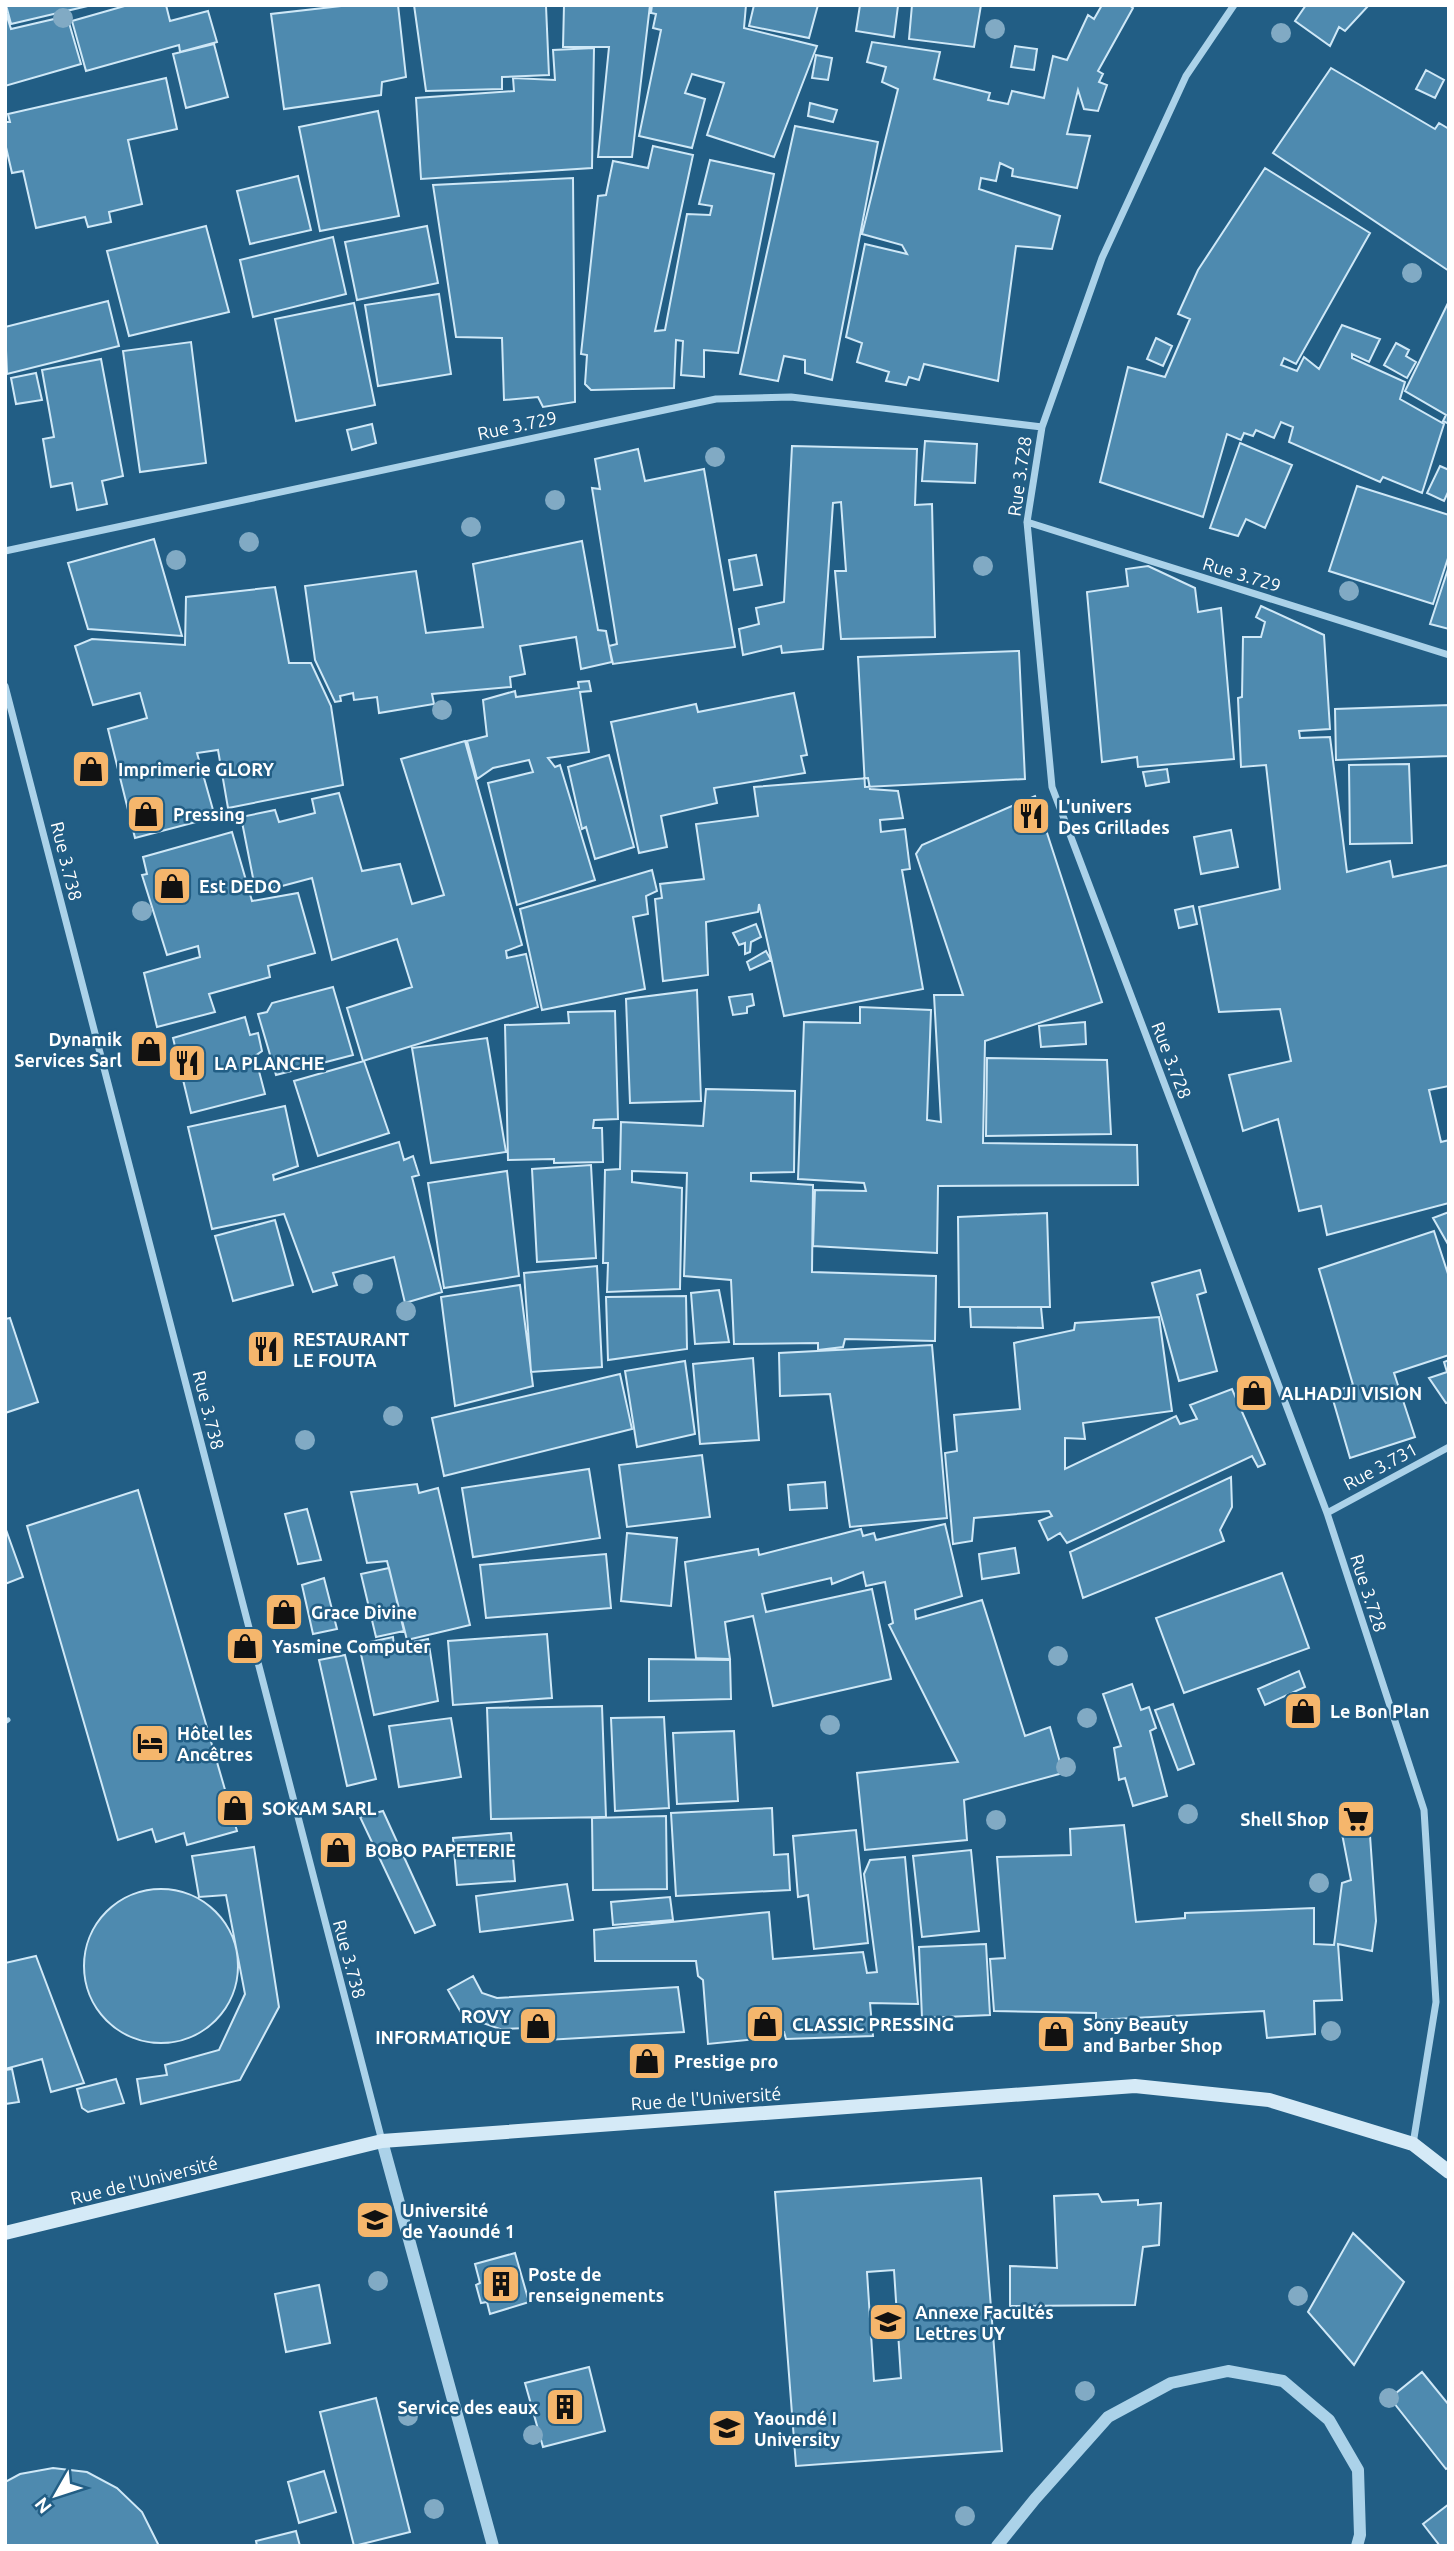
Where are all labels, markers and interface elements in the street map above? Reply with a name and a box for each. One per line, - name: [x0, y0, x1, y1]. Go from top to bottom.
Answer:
- street label: Rue 3.729: [476, 407, 558, 443]
- street label: Rue 3.728: [1003, 435, 1035, 517]
- street label: Rue 3.729: [1201, 553, 1283, 595]
- shop icon: Imprimerie GLORY: [70, 748, 112, 790]
- place label: Imprimerie GLORY: [118, 759, 274, 779]
- shop icon: Pressing: [125, 793, 167, 835]
- restaurant icon: L'univers Des Grillades: [1010, 795, 1052, 837]
- place label: L'univers Des Grillades: [1058, 796, 1170, 837]
- place label: Pressing: [173, 804, 245, 824]
- street label: Rue 3.738: [48, 819, 86, 903]
- shop icon: Est DEDO: [151, 865, 193, 907]
- place label: Est DEDO: [199, 876, 281, 896]
- street label: Rue 3.728: [1148, 1019, 1196, 1101]
- shop icon: Dynamik Services Sarl: [128, 1028, 170, 1070]
- place label: Dynamik Services Sarl: [14, 1029, 123, 1070]
- restaurant icon: LA PLANCHE: [166, 1042, 208, 1084]
- place label: LA PLANCHE: [214, 1053, 325, 1073]
- restaurant icon: RESTAURANT LE FOUTA: [245, 1328, 287, 1370]
- place label: RESTAURANT LE FOUTA: [293, 1329, 409, 1370]
- street label: Rue 3.738: [190, 1368, 228, 1452]
- shop icon: ALHADJI VISION: [1233, 1372, 1275, 1414]
- place label: ALHADJI VISION: [1281, 1383, 1422, 1403]
- street label: Rue 3.731: [1340, 1438, 1420, 1494]
- street label: Rue 3.728: [1347, 1552, 1391, 1634]
- shop icon: Grace Divine: [263, 1591, 305, 1633]
- place label: Grace Divine: [311, 1602, 417, 1622]
- shop icon: Yasmine Computer: [224, 1625, 266, 1667]
- place label: Yasmine Computer: [272, 1636, 431, 1656]
- shop icon: Le Bon Plan: [1282, 1690, 1324, 1732]
- place label: Le Bon Plan: [1330, 1701, 1429, 1721]
- hotel icon: Hôtel les Ancêtres: [129, 1722, 171, 1764]
- place label: Hôtel les Ancêtres: [177, 1723, 253, 1764]
- shop icon: SOKAM SARL: [214, 1787, 256, 1829]
- place label: SOKAM SARL: [262, 1798, 376, 1818]
- supermarket icon: Shell Shop: [1335, 1798, 1377, 1840]
- place label: Shell Shop: [1240, 1809, 1329, 1829]
- shop icon: BOBO PAPETERIE: [317, 1829, 359, 1871]
- place label: BOBO PAPETERIE: [365, 1840, 516, 1860]
- street label: Rue 3.738: [330, 1917, 370, 2001]
- shop icon: CLASSIC PRESSING: [744, 2003, 786, 2045]
- shop icon: ROVY INFORMATIQUE: [517, 2005, 559, 2047]
- place label: ROVY INFORMATIQUE: [375, 2006, 511, 2047]
- shop icon: Sony Beauty and Barber Shop: [1035, 2013, 1077, 2055]
- place label: CLASSIC PRESSING: [792, 2014, 954, 2034]
- place label: Sony Beauty and Barber Shop: [1083, 2014, 1223, 2055]
- shop icon: Prestige pro: [626, 2040, 668, 2082]
- place label: Prestige pro: [674, 2051, 778, 2071]
- street label: Rue de l'Université: [630, 2083, 782, 2113]
- street label: Rue de l'Université: [68, 2152, 220, 2208]
- school or university icon: Université de Yaoundé 1: [354, 2199, 396, 2241]
- place label: Université de Yaoundé 1: [402, 2200, 515, 2241]
- building icon: Poste de renseignements: [480, 2263, 522, 2305]
- place label: Poste de renseignements: [528, 2264, 664, 2305]
- school or university icon: Annexe Facultés Lettres UY: [867, 2301, 909, 2343]
- place label: Annexe Facultés Lettres UY: [915, 2302, 1054, 2343]
- building icon: Service des eaux: [544, 2386, 586, 2428]
- place label: Service des eaux: [397, 2397, 538, 2417]
- school or university icon: Yaoundé I University: [706, 2407, 748, 2449]
- place label: Yaoundé I University: [754, 2408, 841, 2449]
- north arrow: [21, 2460, 91, 2530]
- text: N: [30, 2493, 56, 2518]

